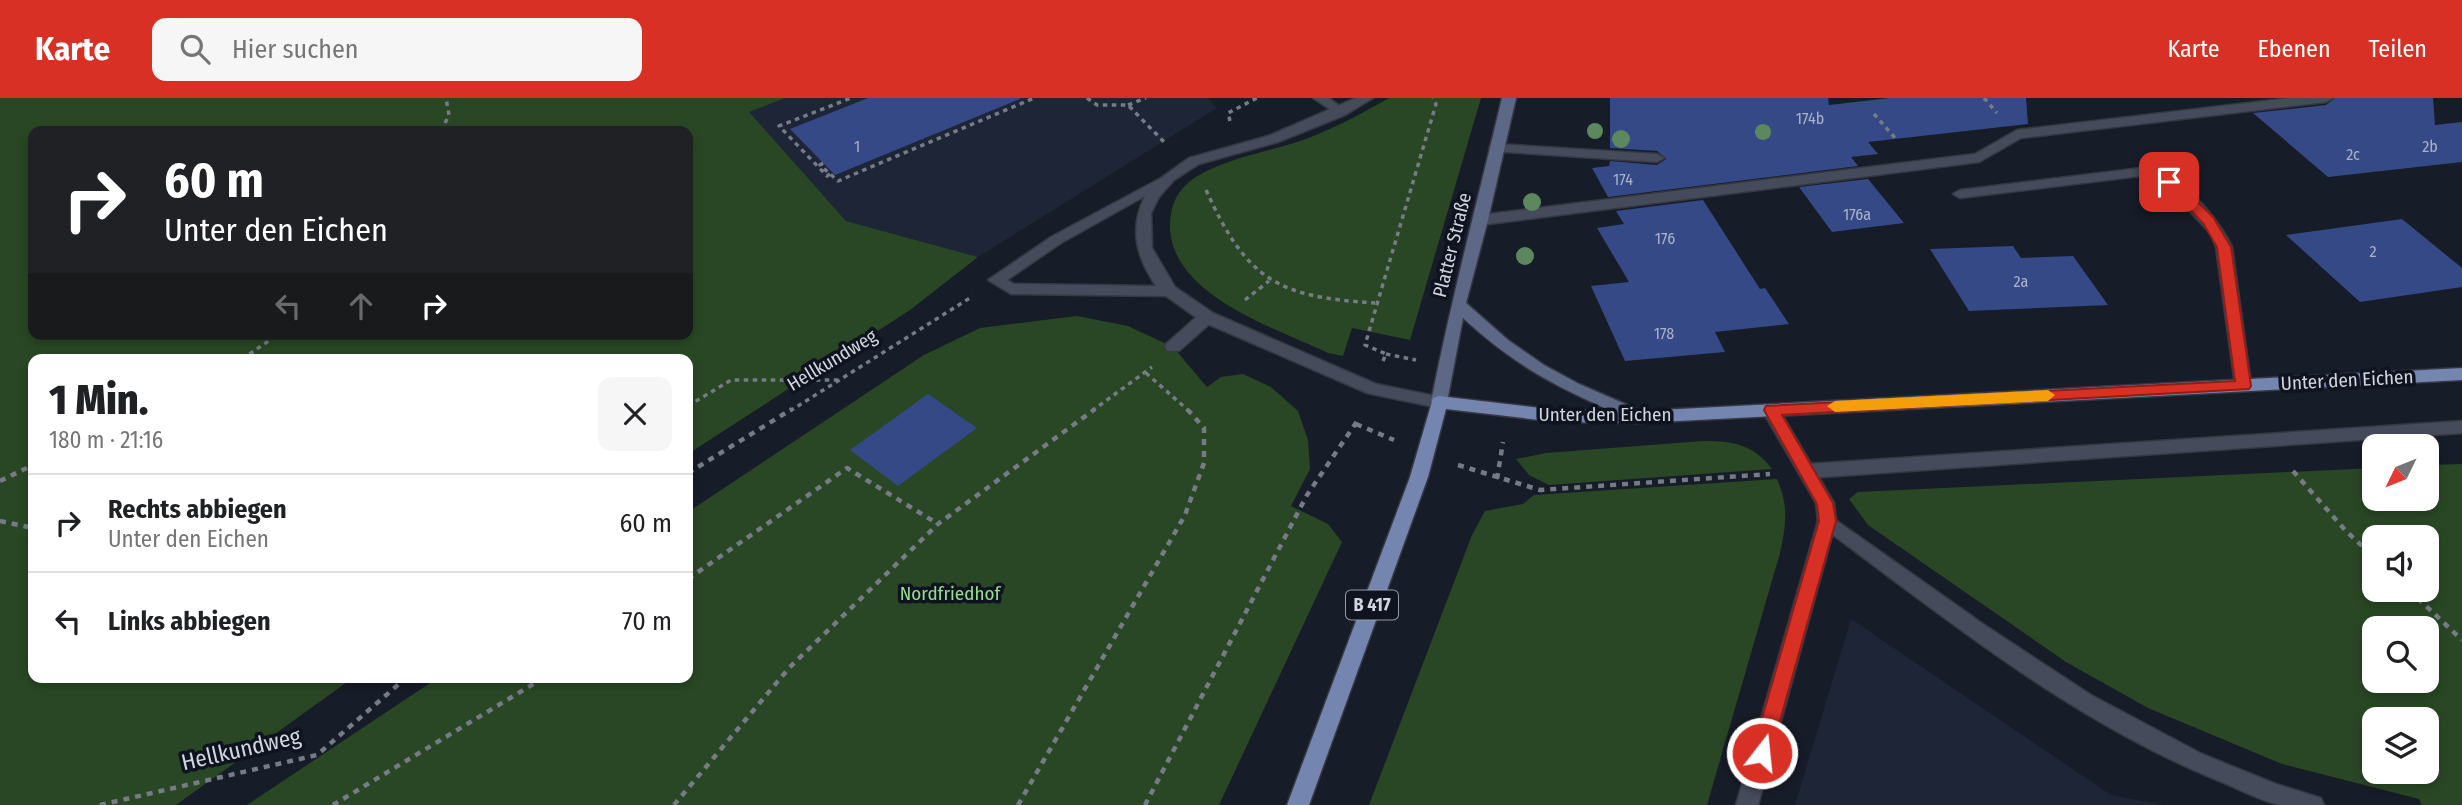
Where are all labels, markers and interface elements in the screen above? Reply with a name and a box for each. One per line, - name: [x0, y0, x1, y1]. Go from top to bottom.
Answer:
- search box: [152, 18, 642, 81]
- text: Karte: [35, 29, 110, 69]
- icon: search: [176, 30, 214, 68]
- text: Hier suchen: [232, 34, 359, 65]
- text: Karte: [2168, 35, 2220, 63]
- text: Ebenen: [2258, 35, 2331, 63]
- text: Teilen: [2369, 35, 2427, 63]
- house number: 174b: [1796, 109, 1824, 128]
- house number: 1: [854, 137, 860, 156]
- house number: 2b: [2422, 137, 2438, 156]
- house number: 2c: [2346, 145, 2360, 164]
- text: 60 m: [164, 151, 264, 210]
- pin: [2139, 152, 2199, 212]
- icon: right: [49, 154, 140, 245]
- icon: arrive: [2150, 163, 2188, 201]
- house number: 174: [1613, 170, 1633, 189]
- street label: Platter Straße: [1428, 190, 1476, 300]
- house number: 176a: [1843, 205, 1871, 224]
- text: Unter den Eichen: [164, 211, 388, 249]
- house number: 176: [1655, 229, 1675, 248]
- house number: 2: [2369, 242, 2377, 261]
- house number: 2a: [2014, 272, 2029, 291]
- icon: left: [269, 287, 307, 325]
- icon: ahead: [342, 287, 380, 325]
- icon: right: [415, 287, 453, 325]
- street label: Hellkundweg: [783, 324, 881, 396]
- house number: 178: [1654, 324, 1674, 343]
- street label: Unter den Eichen: [2280, 365, 2414, 395]
- text: 1 Min.: [49, 375, 149, 425]
- button: close: [598, 377, 672, 451]
- street label: Unter den Eichen: [1539, 403, 1671, 426]
- text: 180 m · 21:16: [49, 426, 163, 454]
- north arrow: [2362, 434, 2440, 511]
- map controls: [2362, 434, 2439, 784]
- text: Rechts abbiegen: [108, 494, 287, 525]
- icon: right: [49, 504, 87, 542]
- text: 60 m: [619, 508, 672, 539]
- text: Unter den Eichen: [108, 525, 269, 553]
- button: sound: [2362, 525, 2439, 602]
- park label: Nordfriedhof: [900, 582, 1001, 605]
- road number: B 417: [1346, 590, 1398, 620]
- icon: left: [49, 602, 87, 640]
- text: Links abbiegen: [108, 606, 271, 637]
- text: 70 m: [622, 606, 672, 637]
- button: search: [2362, 616, 2439, 693]
- button: layers: [2362, 707, 2439, 784]
- position arrow: [1725, 716, 1799, 790]
- street label: Hellkundweg: [179, 722, 304, 776]

